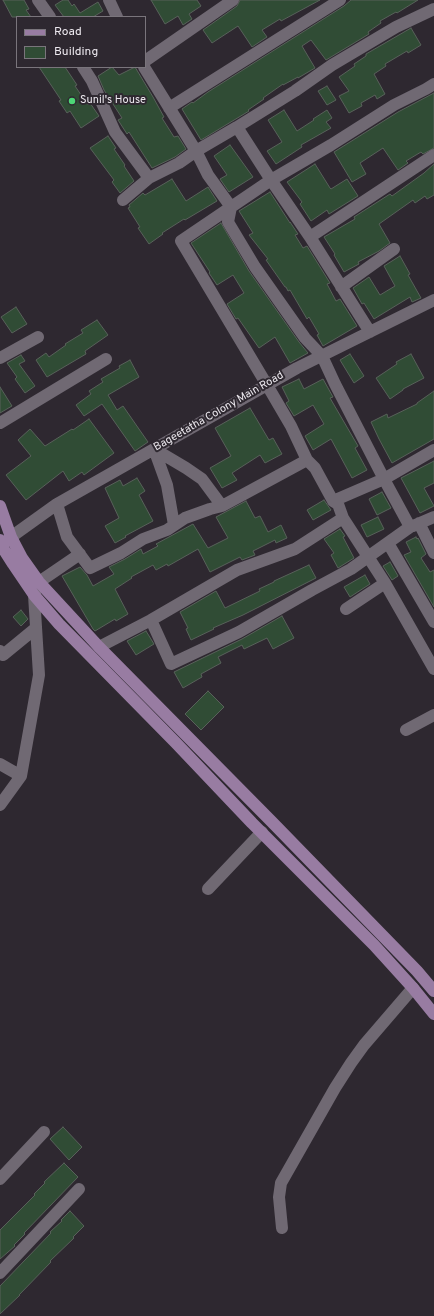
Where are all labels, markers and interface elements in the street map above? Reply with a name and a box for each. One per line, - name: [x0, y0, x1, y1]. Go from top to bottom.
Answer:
- legend: [16, 16, 146, 68]
- text: Road: [54, 24, 82, 40]
- text: Building: [54, 44, 98, 60]
- place label: Sunil's House: [80, 94, 146, 108]
- marker: Sunil's House: [67, 96, 77, 106]
- street label: Bageetatha Colony Main Road: [152, 369, 286, 455]

